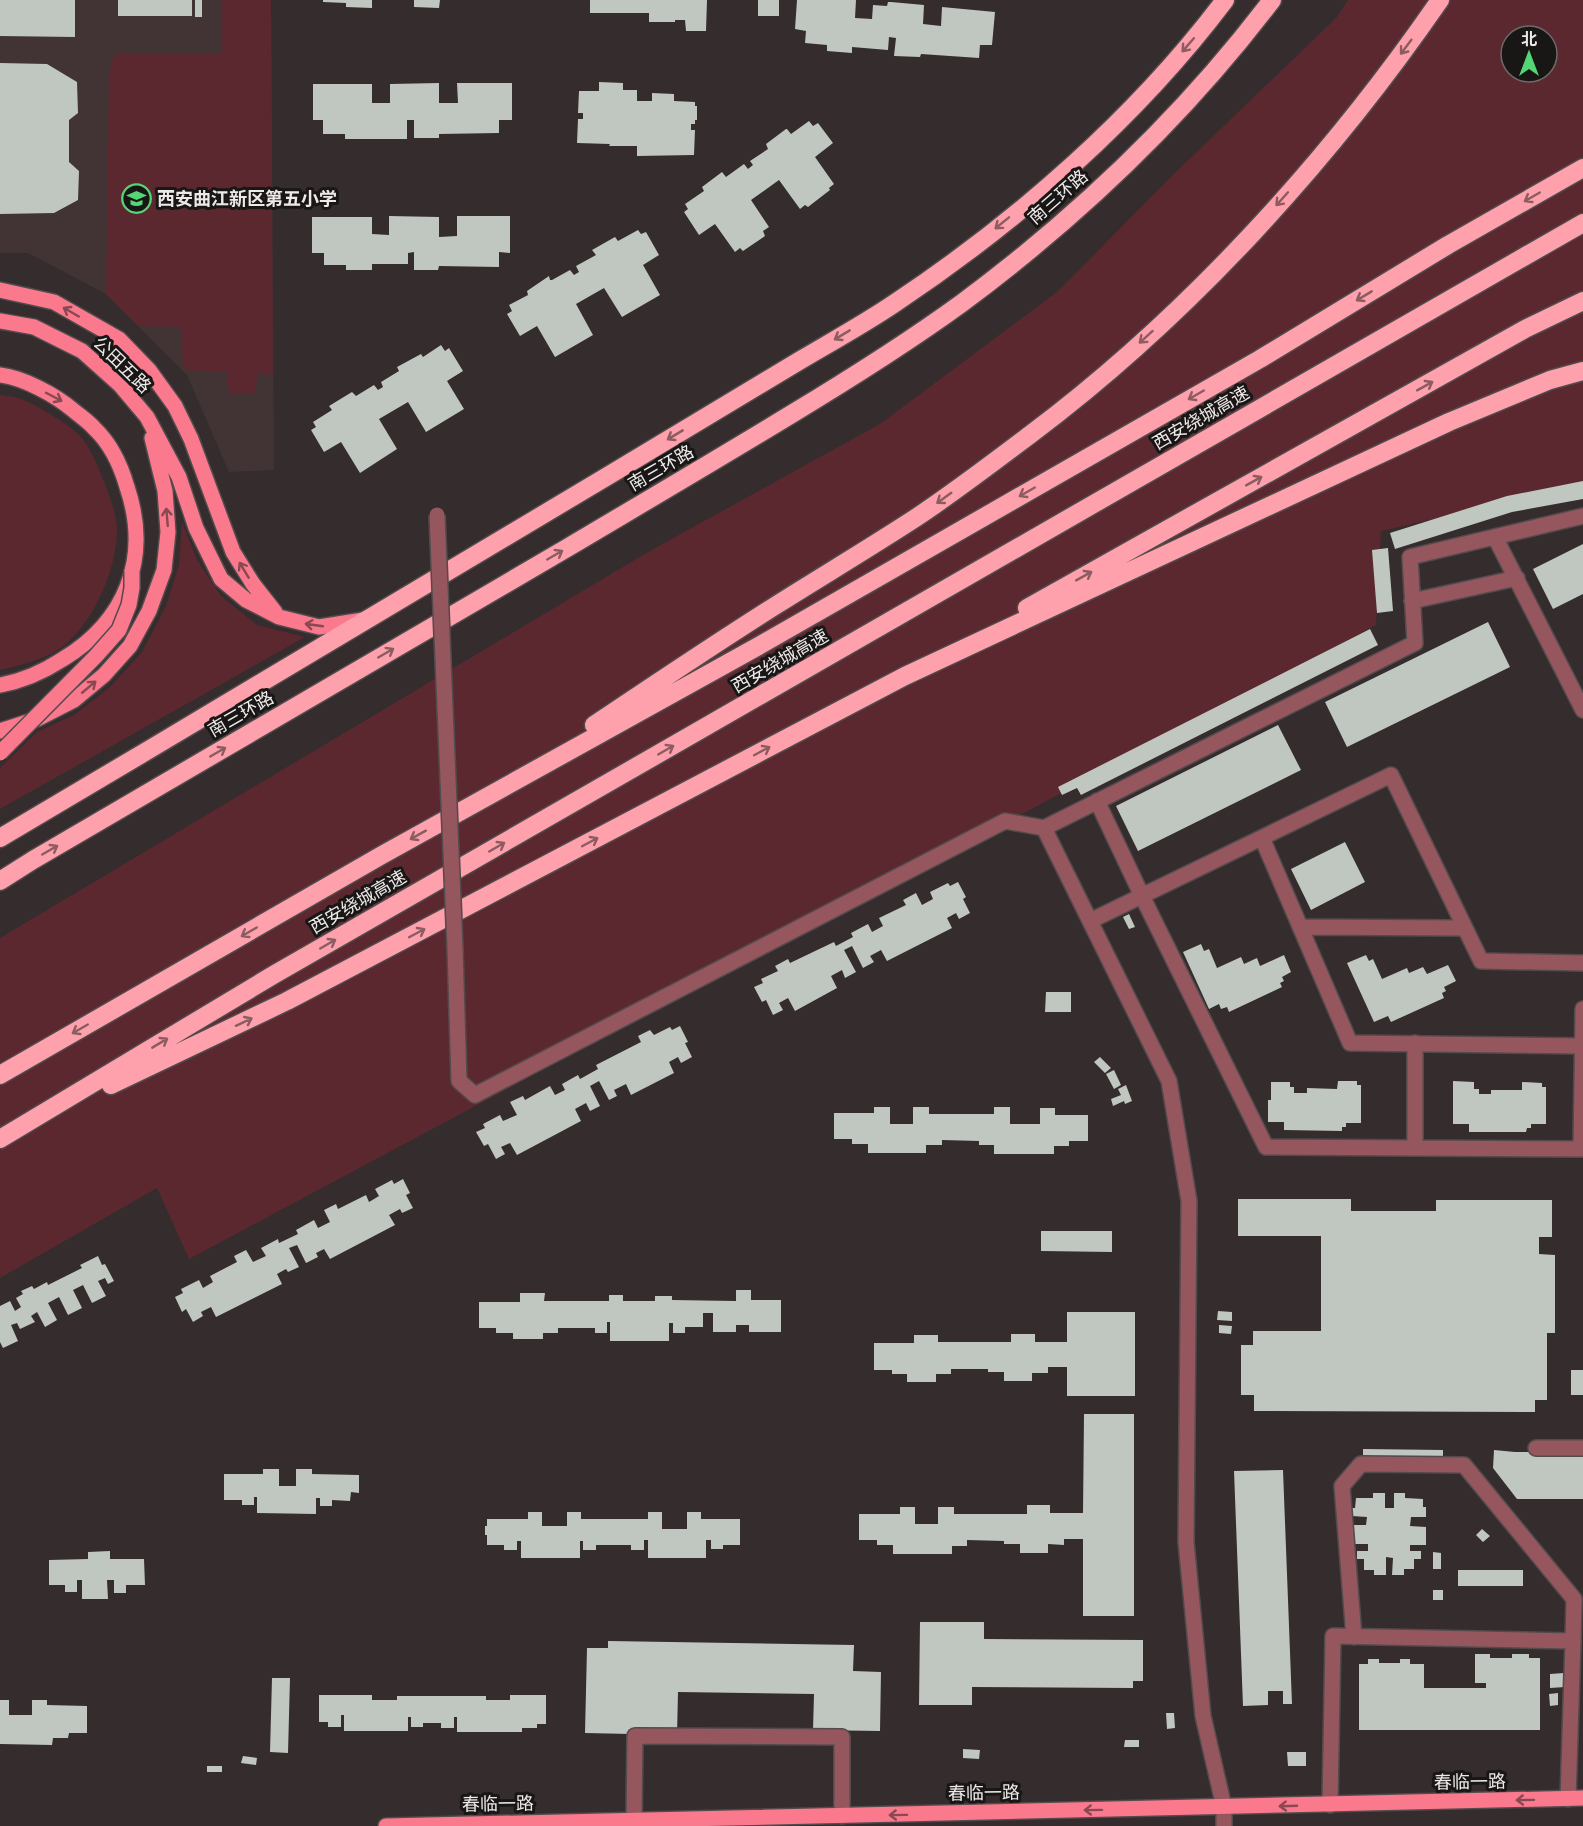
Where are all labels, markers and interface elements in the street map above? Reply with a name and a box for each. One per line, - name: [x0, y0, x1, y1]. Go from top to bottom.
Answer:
- north arrow: [1499, 24, 1559, 84]
- text: 北: [1521, 30, 1537, 50]
- one-way arrow: [1181, 37, 1195, 52]
- one-way arrow: [1399, 39, 1412, 55]
- street label: 南三环路: [1024, 165, 1092, 229]
- school or university icon: 西安曲江新区第五小学: [120, 183, 152, 215]
- place label: 西安曲江新区第五小学: [157, 188, 337, 210]
- one-way arrow: [1276, 191, 1289, 207]
- one-way arrow: [1524, 191, 1541, 203]
- one-way arrow: [994, 217, 1010, 230]
- one-way arrow: [1356, 290, 1373, 302]
- one-way arrow: [63, 305, 80, 317]
- one-way arrow: [834, 329, 851, 341]
- one-way arrow: [1138, 330, 1153, 344]
- street label: 公田五路: [88, 332, 156, 398]
- one-way arrow: [1416, 379, 1433, 391]
- street label: 西安绕城高速: [1149, 381, 1253, 455]
- one-way arrow: [1188, 389, 1205, 401]
- one-way arrow: [44, 391, 62, 403]
- one-way arrow: [667, 430, 684, 442]
- street label: 南三环路: [624, 440, 698, 496]
- one-way arrow: [1245, 475, 1263, 486]
- one-way arrow: [1019, 486, 1036, 498]
- one-way arrow: [936, 491, 952, 504]
- one-way arrow: [161, 507, 172, 527]
- one-way arrow: [546, 548, 563, 560]
- one-way arrow: [238, 562, 250, 579]
- one-way arrow: [1075, 570, 1092, 582]
- one-way arrow: [305, 619, 325, 630]
- street label: 西安绕城高速: [728, 624, 832, 698]
- one-way arrow: [377, 647, 394, 659]
- one-way arrow: [81, 680, 96, 694]
- street label: 南三环路: [204, 686, 278, 742]
- one-way arrow: [657, 744, 674, 756]
- one-way arrow: [209, 745, 226, 757]
- one-way arrow: [753, 745, 770, 757]
- one-way arrow: [410, 830, 428, 841]
- one-way arrow: [580, 836, 598, 847]
- one-way arrow: [488, 841, 505, 853]
- one-way arrow: [41, 844, 58, 856]
- street label: 西安绕城高速: [306, 865, 410, 939]
- one-way arrow: [241, 926, 258, 938]
- one-way arrow: [408, 927, 425, 939]
- one-way arrow: [319, 938, 336, 950]
- one-way arrow: [234, 1015, 252, 1027]
- one-way arrow: [72, 1023, 89, 1035]
- one-way arrow: [151, 1037, 168, 1049]
- street label: 春临一路: [1434, 1770, 1506, 1794]
- street label: 春临一路: [948, 1781, 1020, 1805]
- street label: 春临一路: [462, 1792, 534, 1816]
- one-way arrow: [1515, 1794, 1535, 1806]
- one-way arrow: [1278, 1800, 1298, 1812]
- one-way arrow: [1083, 1805, 1103, 1816]
- one-way arrow: [888, 1809, 908, 1820]

